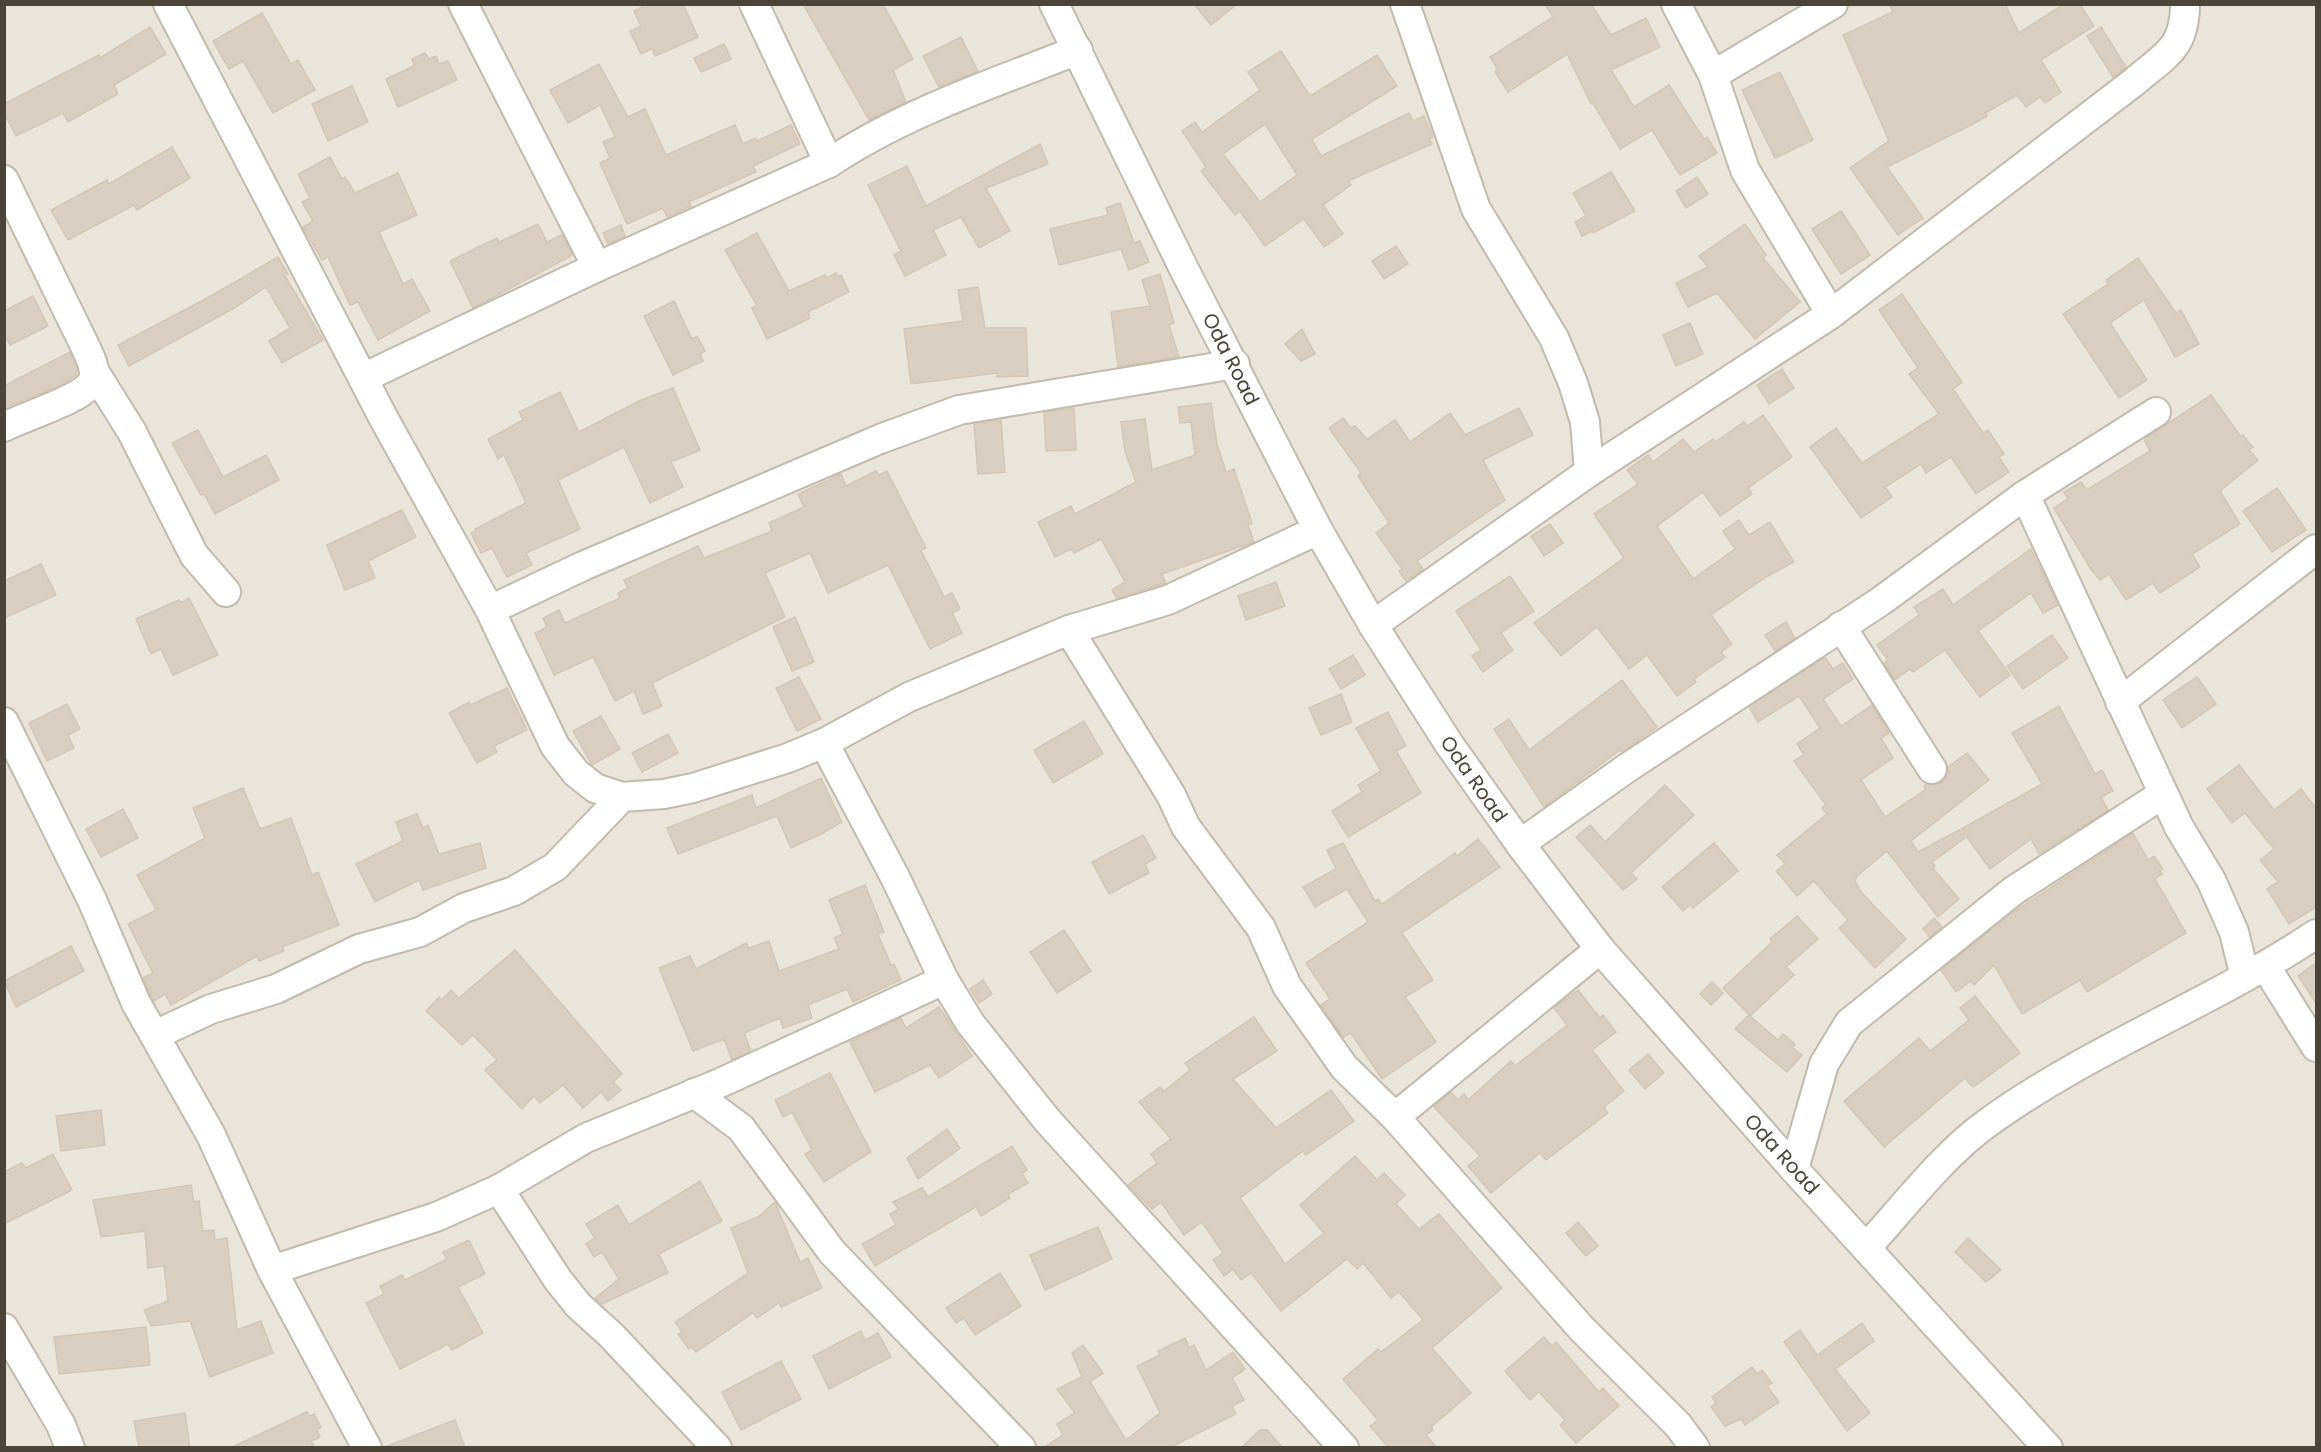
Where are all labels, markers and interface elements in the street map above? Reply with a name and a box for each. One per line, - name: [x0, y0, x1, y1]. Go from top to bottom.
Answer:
- street label: Oda Road: [1196, 308, 1266, 410]
- street label: Oda Road: [1434, 730, 1514, 828]
- street label: Oda Road: [1738, 1107, 1826, 1201]

